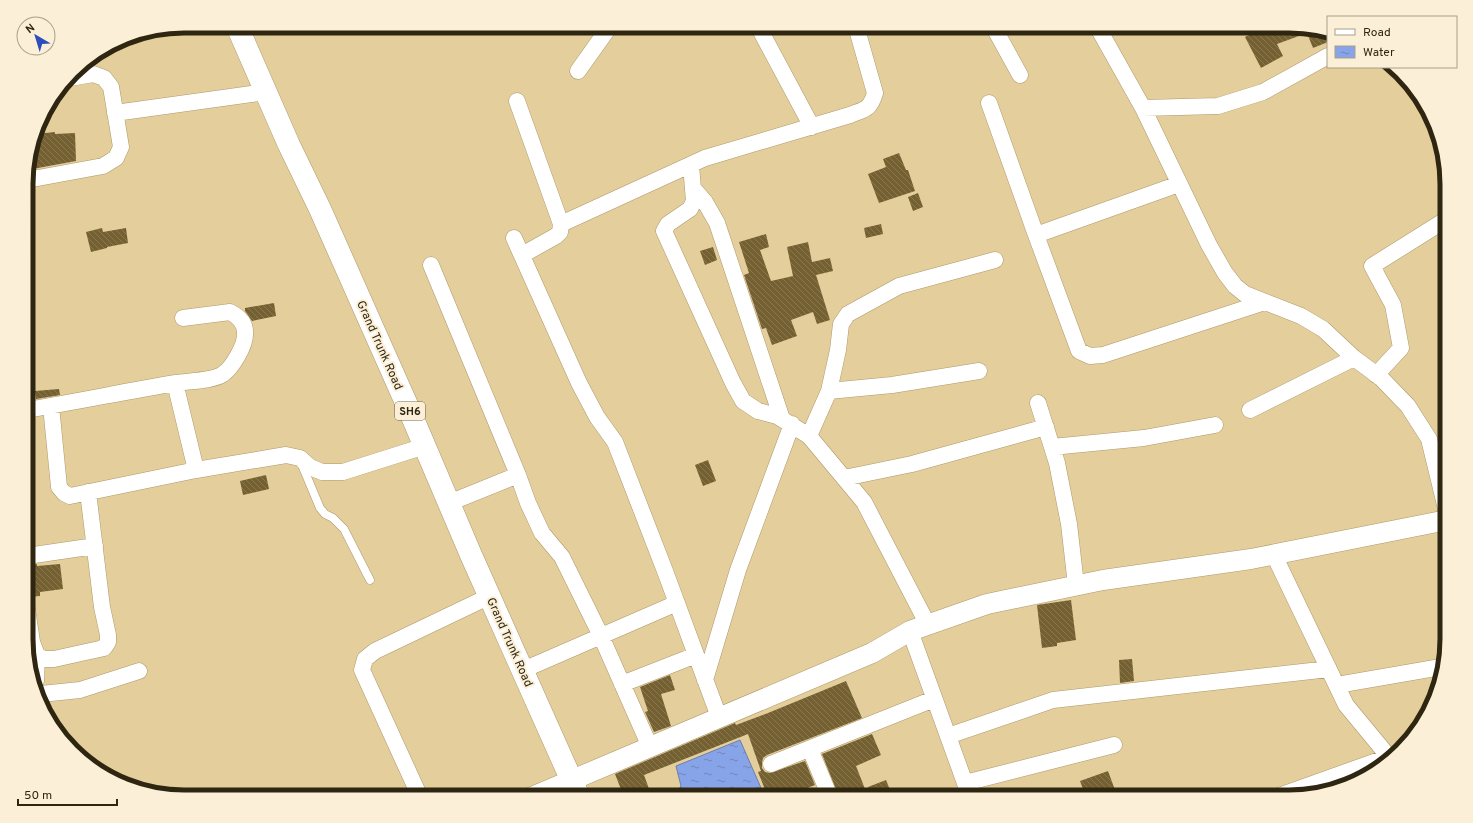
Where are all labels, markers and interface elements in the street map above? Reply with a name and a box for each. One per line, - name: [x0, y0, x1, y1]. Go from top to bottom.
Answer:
- north arrow: [16, 16, 56, 56]
- legend: [1327, 16, 1457, 68]
- text: N: [23, 21, 38, 37]
- text: Road: [1363, 25, 1391, 41]
- text: Water: [1363, 45, 1395, 61]
- street label: Grand Trunk Road: [352, 298, 406, 393]
- road number: SH6: [395, 402, 425, 420]
- street label: Grand Trunk Road: [482, 595, 536, 690]
- scale bar: [18, 781, 117, 807]
- text: 50 m: [24, 788, 52, 804]

